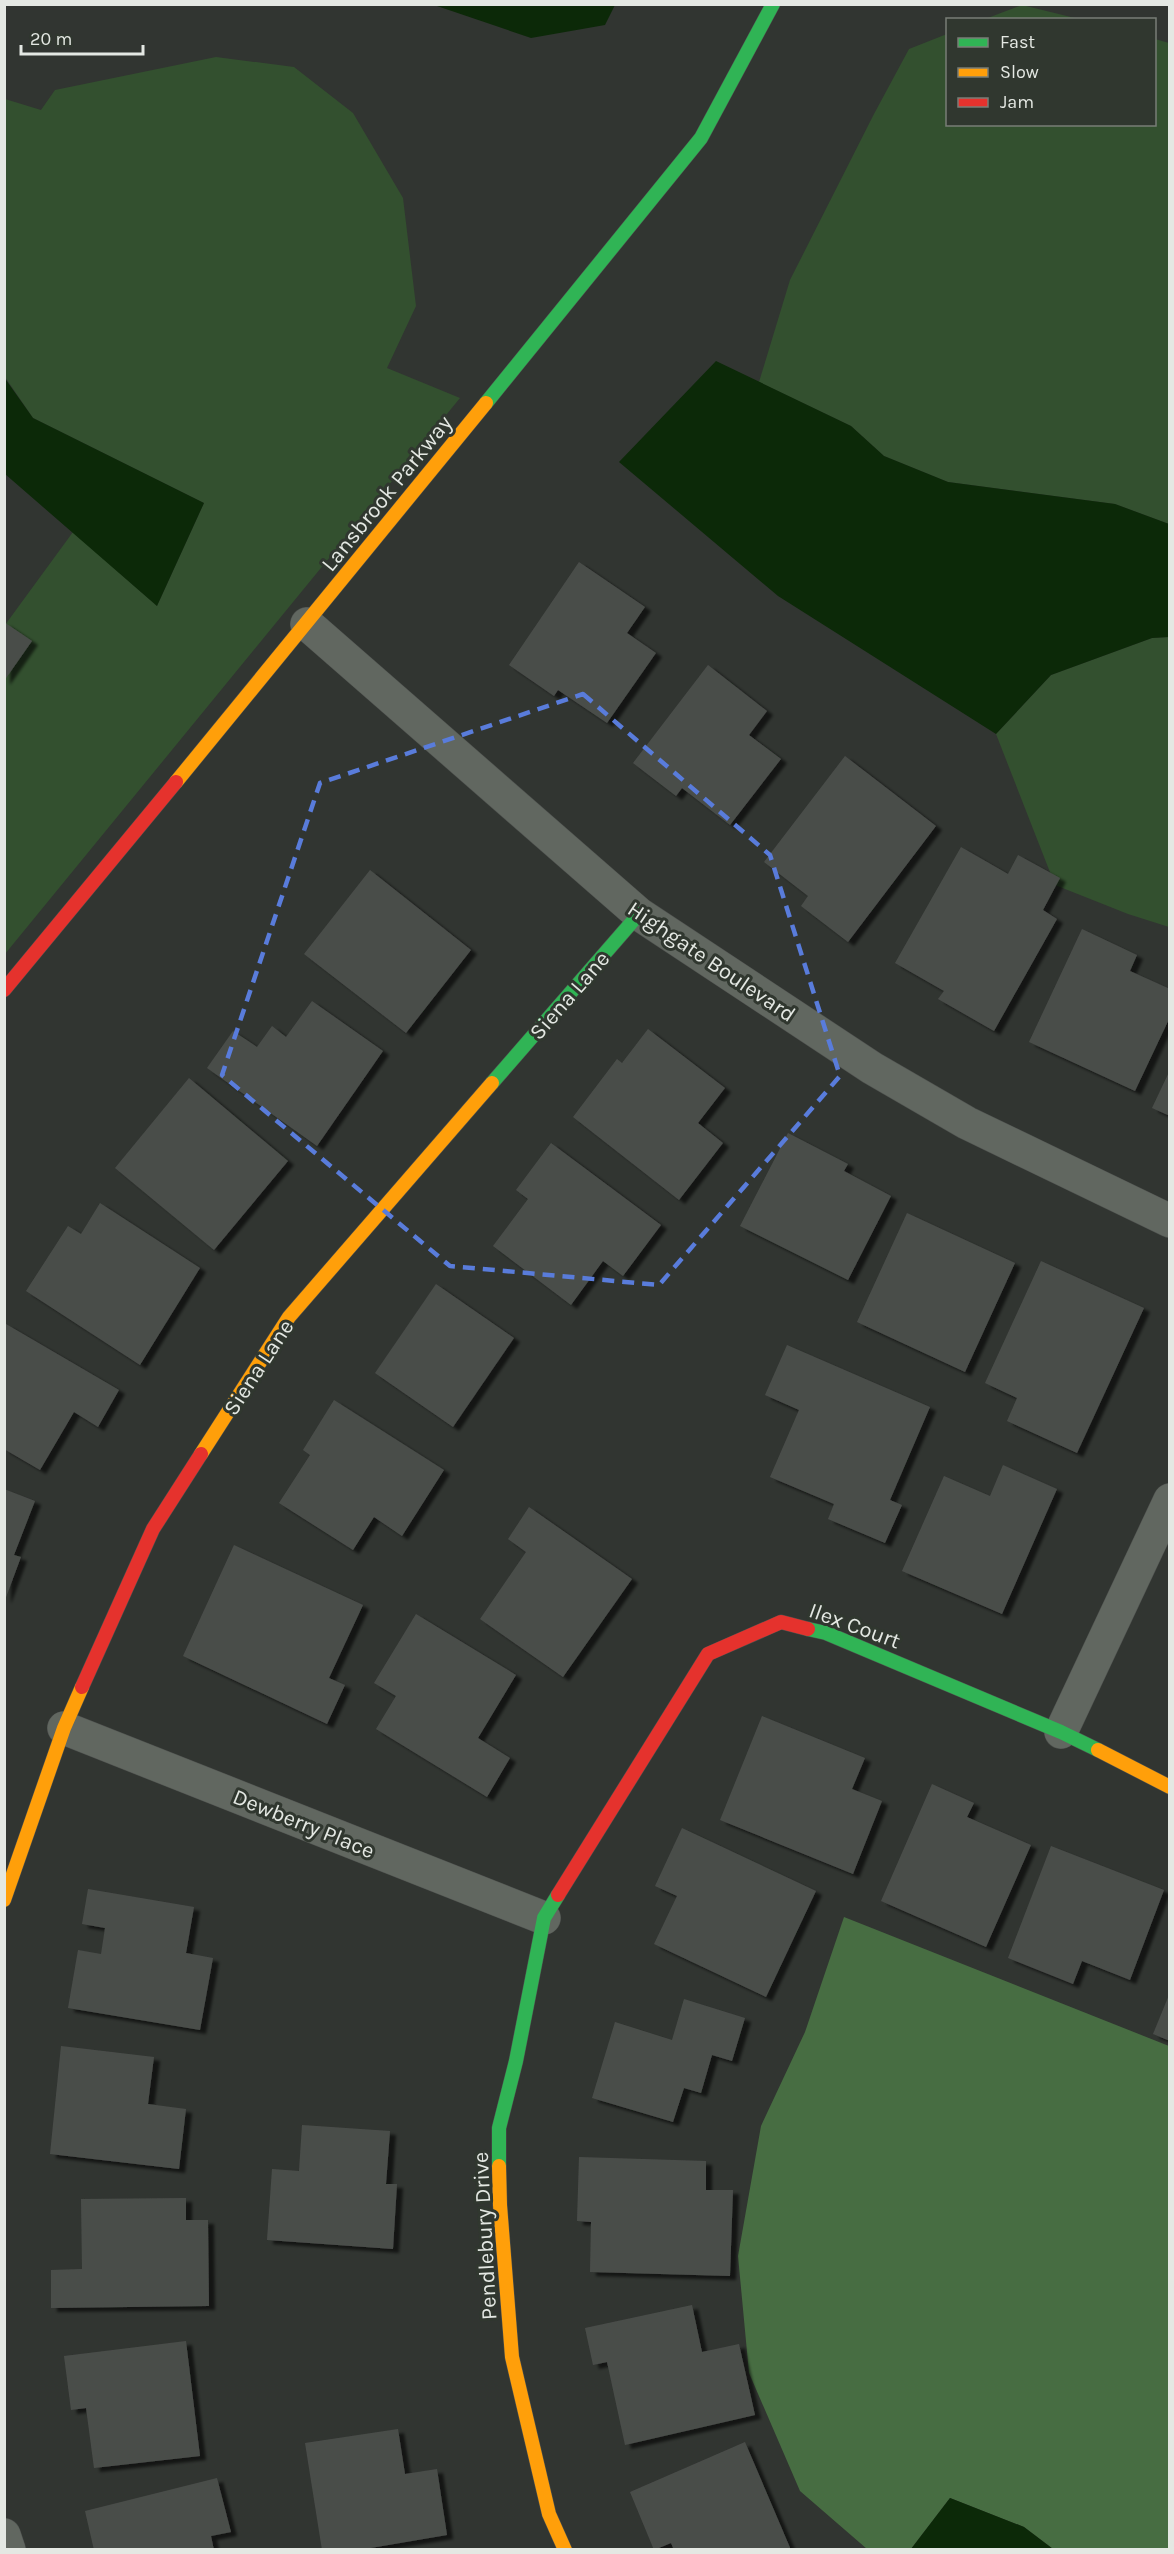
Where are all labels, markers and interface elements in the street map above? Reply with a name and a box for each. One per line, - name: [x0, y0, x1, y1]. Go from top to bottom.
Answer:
- scale bar: [21, 18, 142, 56]
- legend: [946, 18, 1156, 126]
- text: 20 m: [30, 28, 72, 50]
- text: Fast: [1000, 31, 1035, 53]
- text: Slow: [1000, 61, 1039, 83]
- text: Jam: [1000, 91, 1034, 113]
- street label: Lansbrook Parkway: [316, 411, 458, 577]
- street label: Highgate Boulevard: [623, 896, 800, 1028]
- street label: Siena Lane: [524, 946, 615, 1045]
- street label: Siena Lane: [218, 1315, 299, 1420]
- street label: Ilex Court: [806, 1597, 904, 1654]
- street label: Dewberry Place: [229, 1784, 378, 1864]
- street label: Pendlebury Drive: [468, 2151, 502, 2321]

